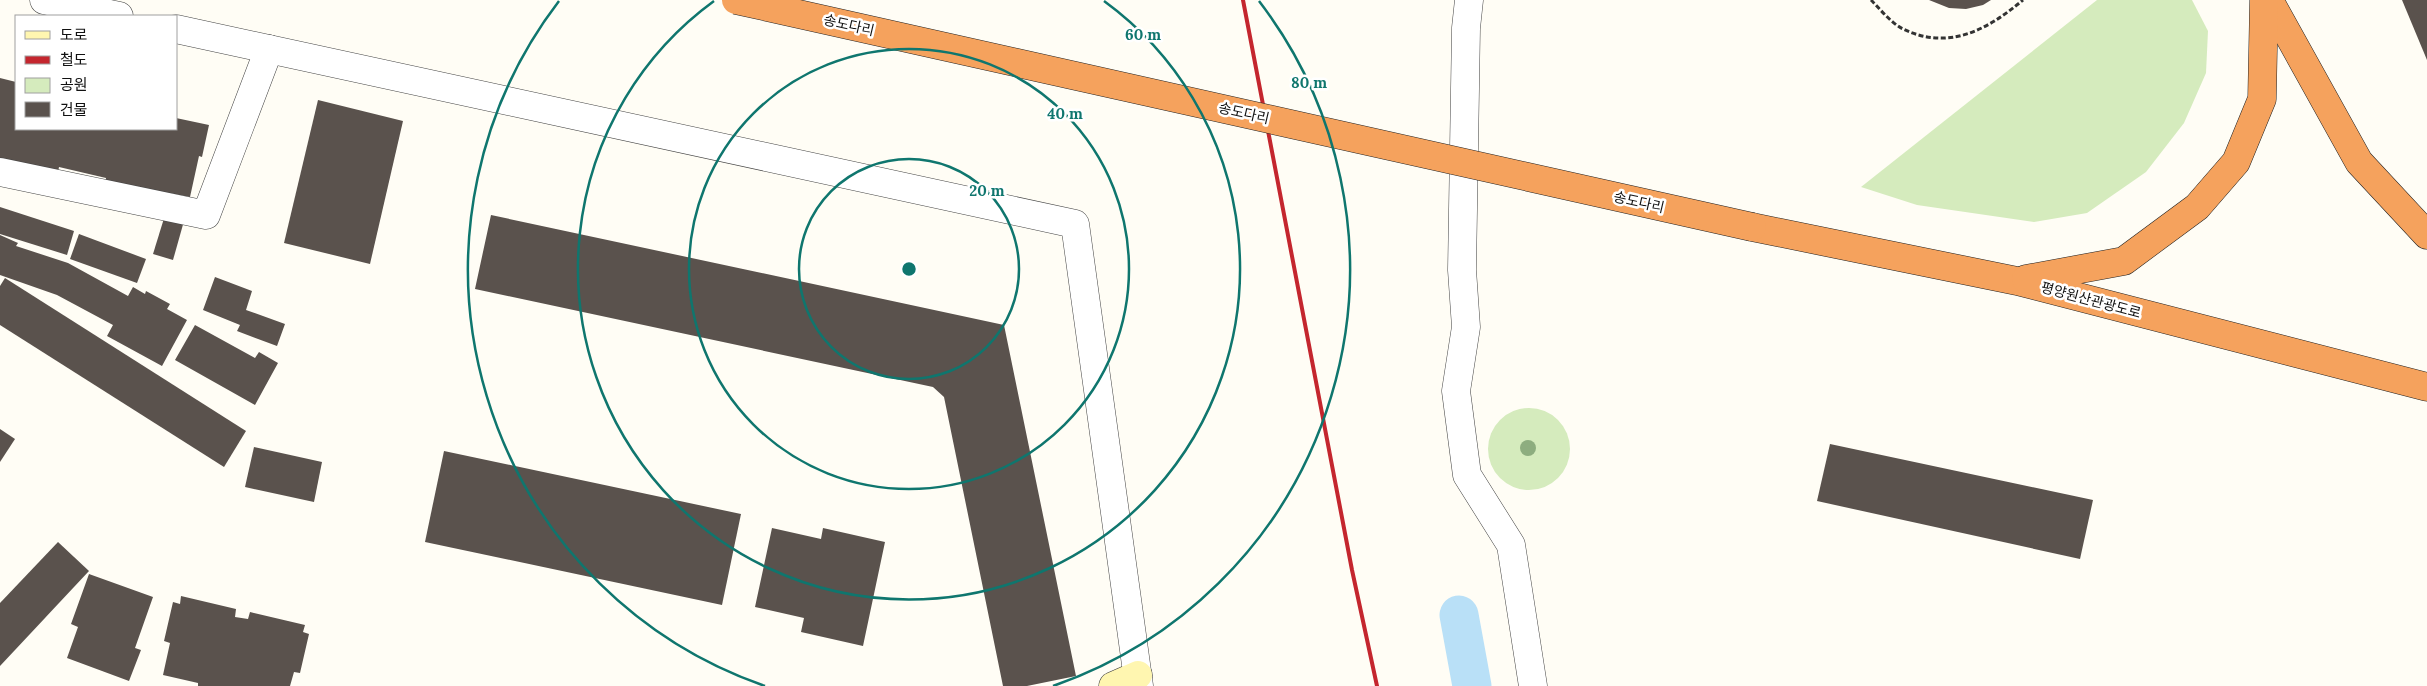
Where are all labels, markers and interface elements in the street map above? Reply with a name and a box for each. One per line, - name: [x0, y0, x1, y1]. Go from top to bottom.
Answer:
- street label: 송도다리: [822, 10, 876, 40]
- legend: [15, 15, 178, 130]
- text: 도로: [60, 25, 88, 44]
- text: 60 m: [1125, 25, 1161, 44]
- text: 철도: [60, 50, 88, 69]
- text: 80 m: [1291, 73, 1327, 92]
- text: 공원: [60, 75, 88, 94]
- street label: 송도다리: [1217, 98, 1271, 128]
- text: 건물: [60, 100, 88, 119]
- text: 40 m: [1047, 104, 1083, 123]
- text: 20 m: [969, 181, 1005, 200]
- street label: 송도다리: [1612, 187, 1666, 217]
- centre of rings: [900, 260, 918, 278]
- street label: 평양원산관광도로: [2039, 278, 2143, 322]

